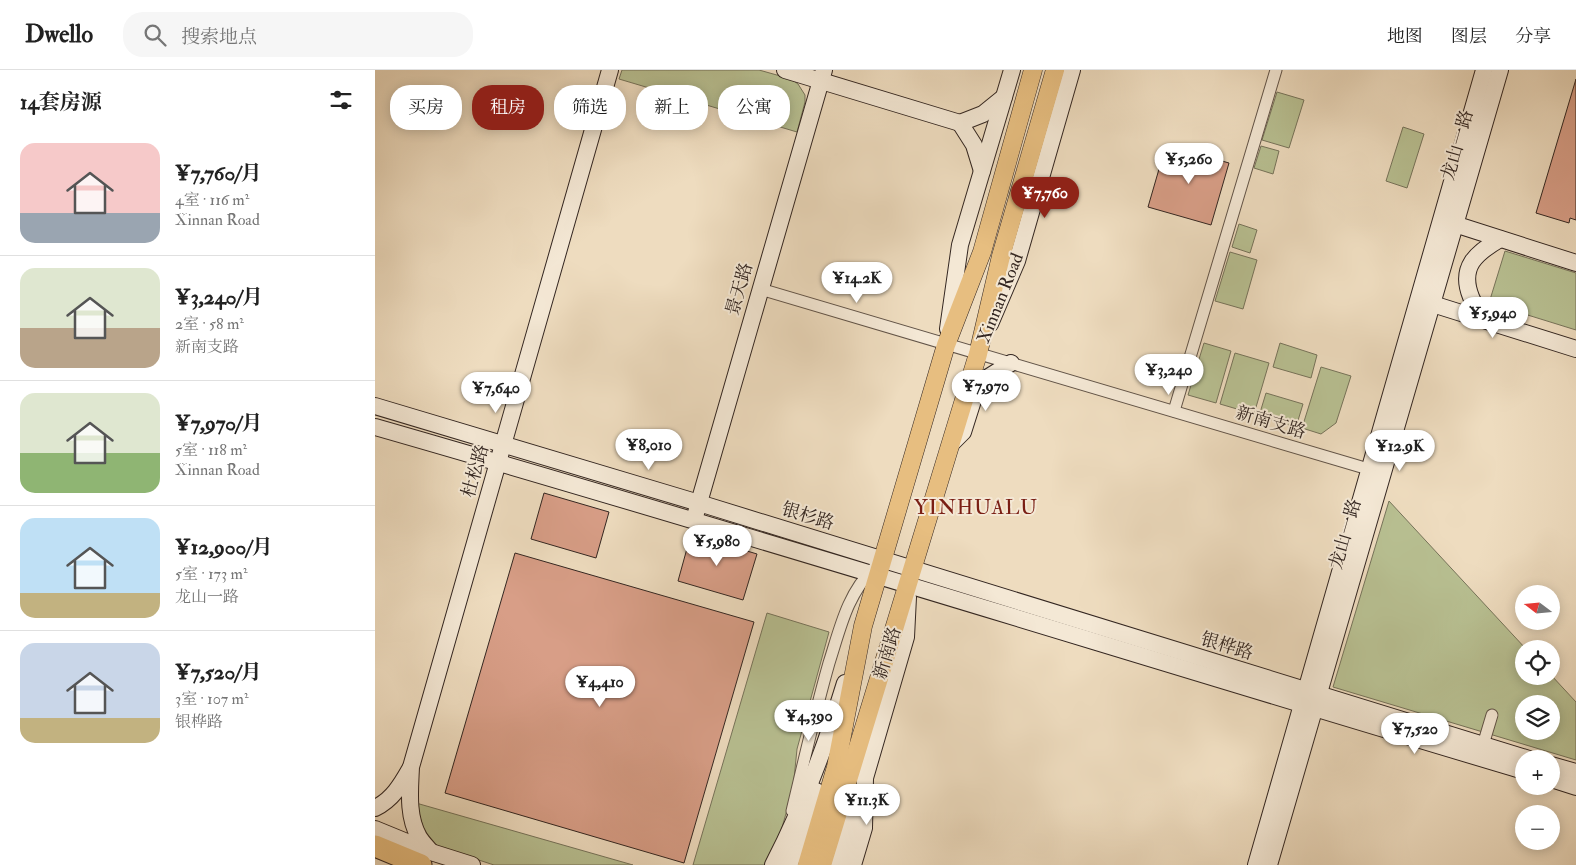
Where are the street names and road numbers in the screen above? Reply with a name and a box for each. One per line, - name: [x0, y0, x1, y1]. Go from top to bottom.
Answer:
- street label: 龙山一路: [1437, 107, 1478, 183]
- street label: Xinnan Road: [972, 250, 1029, 347]
- street label: 景天路: [721, 260, 758, 318]
- street label: 新南支路: [1233, 401, 1309, 444]
- street label: 杜松路: [457, 442, 494, 500]
- street label: 龙山一路: [1325, 496, 1366, 572]
- street label: 银杉路: [779, 498, 837, 535]
- street label: 新南路: [869, 624, 906, 682]
- street label: 银桦路: [1198, 628, 1256, 665]

